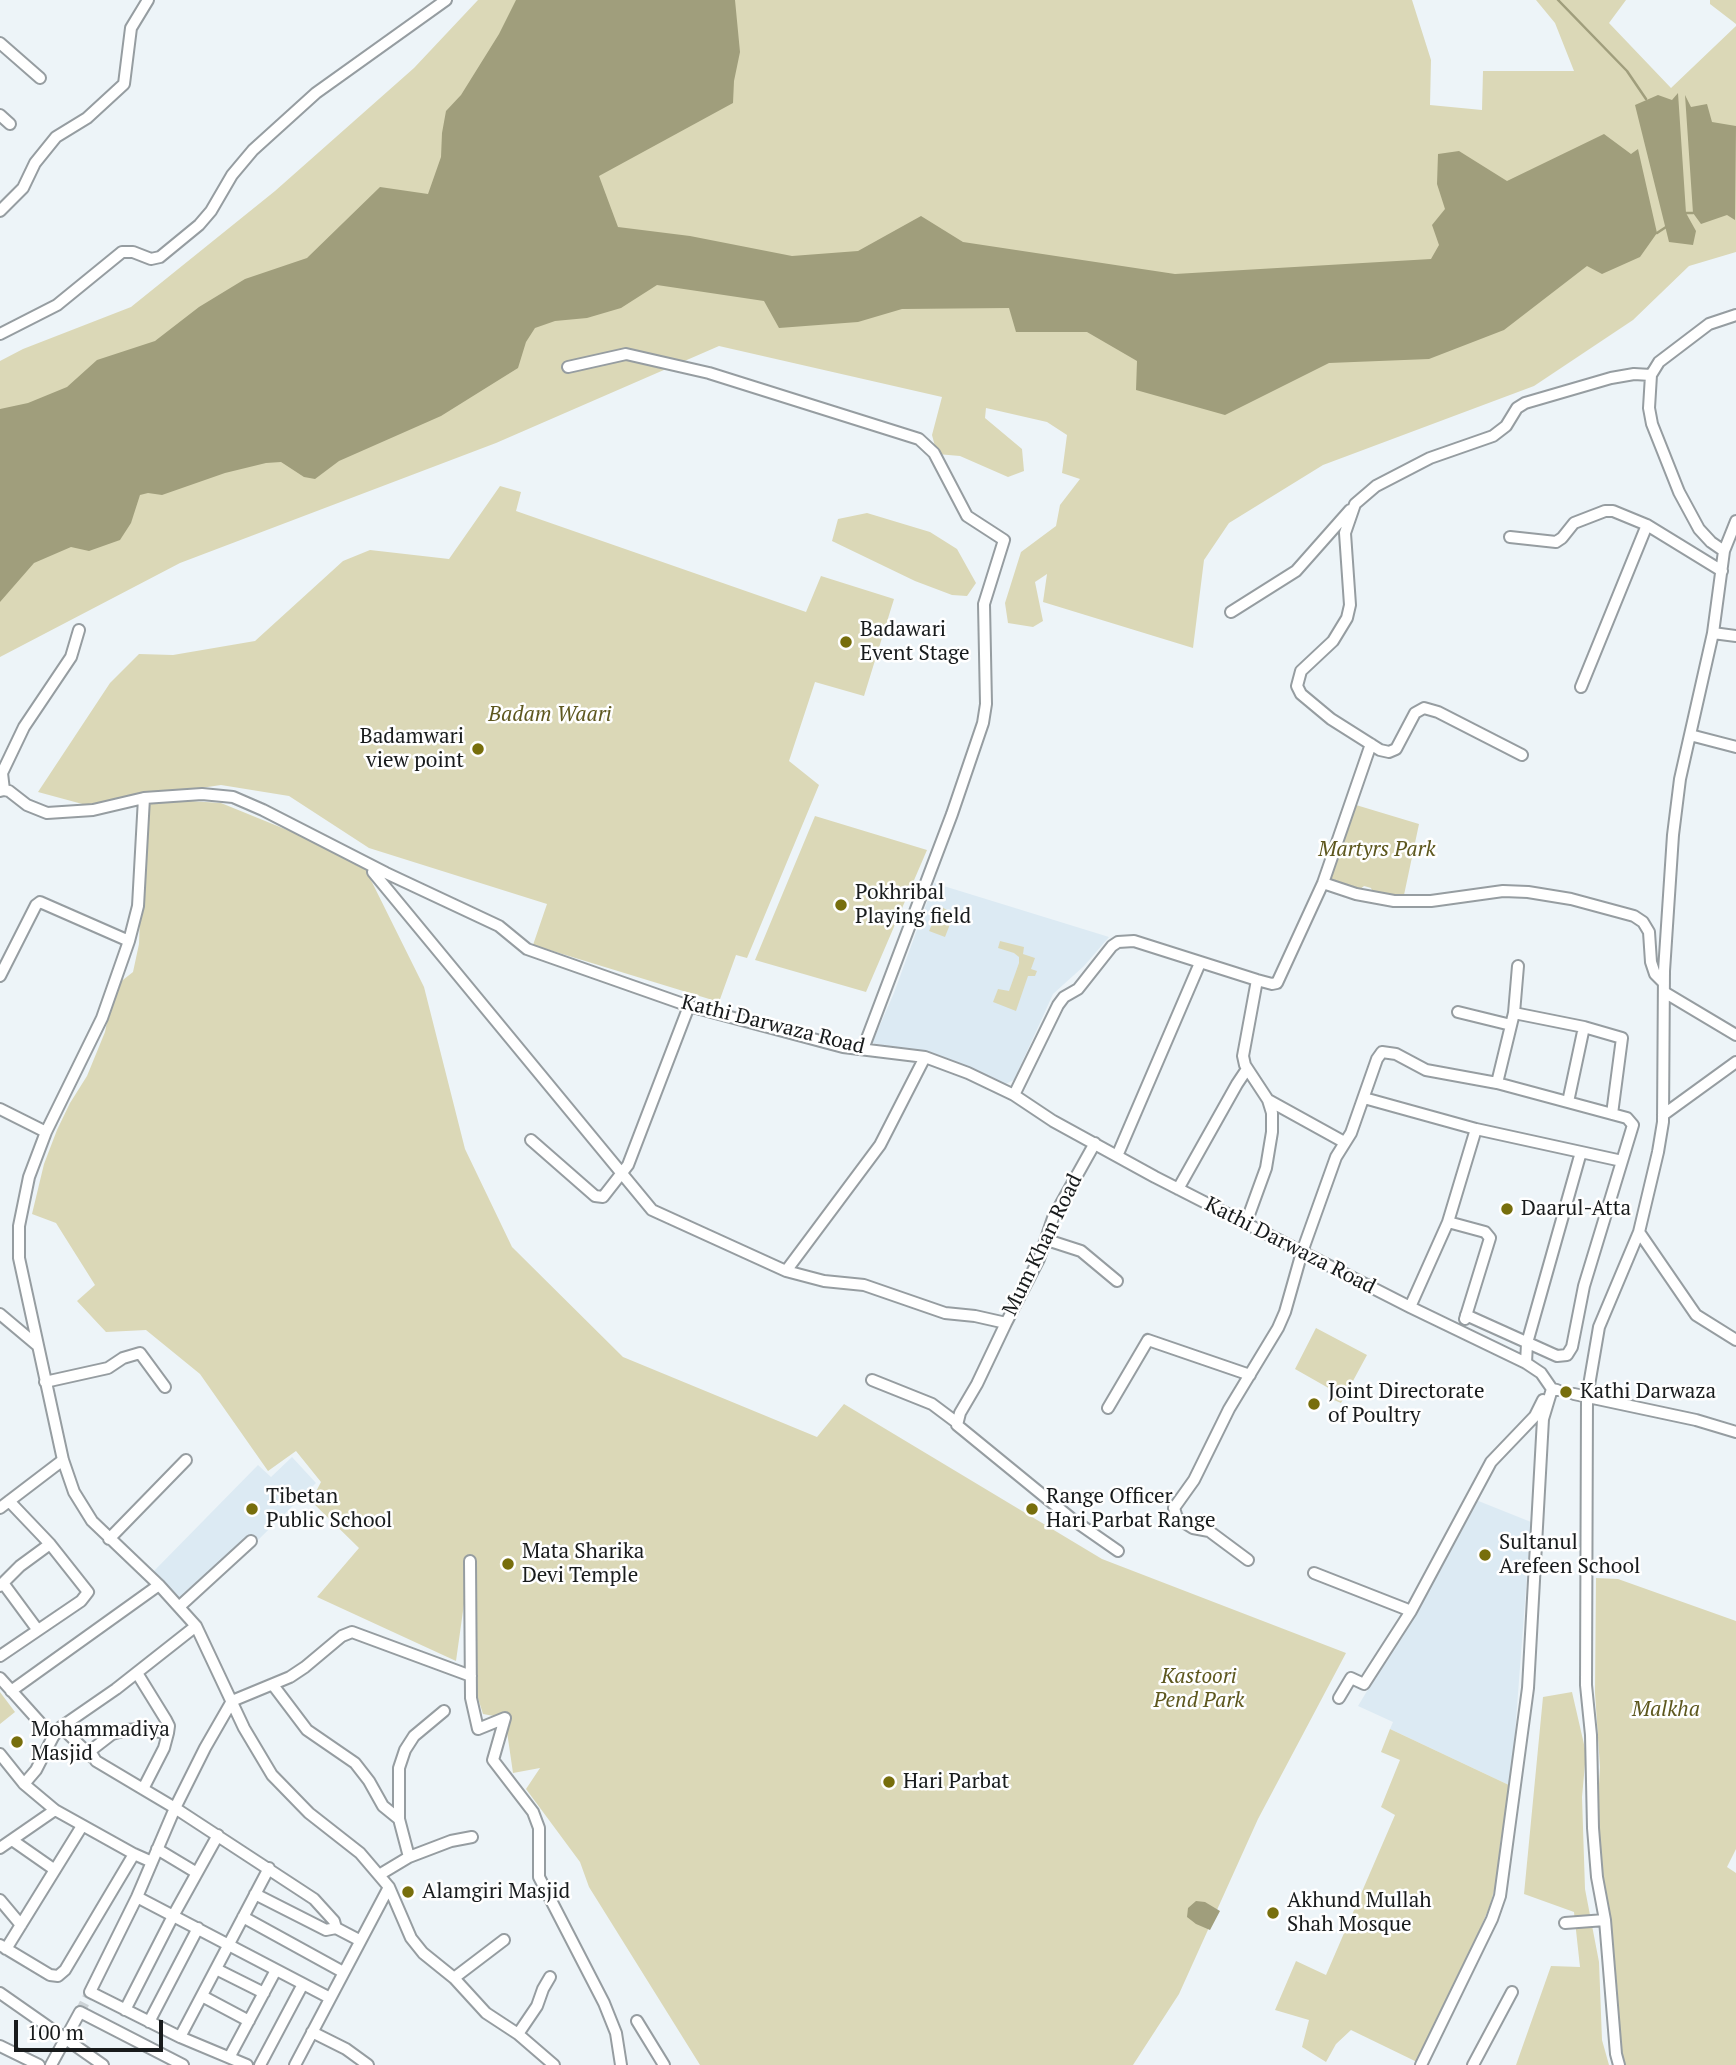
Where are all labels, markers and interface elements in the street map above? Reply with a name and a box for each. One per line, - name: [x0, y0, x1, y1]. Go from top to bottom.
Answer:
- place label: Badawari Event Stage: [860, 617, 970, 667]
- marker: Badawari Event Stage: [838, 634, 854, 650]
- park label: Badam Waari: [488, 702, 612, 728]
- place label: Badamwari view point: [360, 724, 464, 774]
- marker: Badamwari view point: [470, 741, 486, 757]
- park label: Martyrs Park: [1318, 837, 1436, 863]
- place label: Pokhribal Playing field: [855, 880, 971, 930]
- marker: Pokhribal Playing field: [833, 897, 849, 913]
- street label: Kathi Darwaza Road: [679, 990, 867, 1060]
- street label: Mum Khan Road: [998, 1170, 1088, 1320]
- street label: Kathi Darwaza Road: [1200, 1192, 1380, 1300]
- place label: Daarul-Atta: [1521, 1196, 1631, 1222]
- marker: Daarul-Atta: [1499, 1201, 1515, 1217]
- place label: Joint Directorate of Poultry: [1328, 1379, 1484, 1429]
- place label: Kathi Darwaza: [1580, 1379, 1716, 1405]
- marker: Kathi Darwaza: [1558, 1384, 1574, 1400]
- marker: Joint Directorate of Poultry: [1306, 1396, 1322, 1412]
- place label: Tibetan Public School: [266, 1484, 392, 1534]
- place label: Range Officer Hari Parbat Range: [1046, 1484, 1216, 1534]
- marker: Tibetan Public School: [244, 1501, 260, 1517]
- marker: Range Officer Hari Parbat Range: [1024, 1501, 1040, 1517]
- place label: Sultanul Arefeen School: [1499, 1530, 1640, 1580]
- place label: Mata Sharika Devi Temple: [522, 1539, 644, 1589]
- marker: Sultanul Arefeen School: [1477, 1547, 1493, 1563]
- marker: Mata Sharika Devi Temple: [500, 1556, 516, 1572]
- park label: Kastoori Pend Park: [1154, 1664, 1244, 1714]
- park label: Malkha: [1632, 1697, 1700, 1723]
- place label: Mohammadiya Masjid: [31, 1717, 170, 1767]
- marker: Mohammadiya Masjid: [9, 1734, 25, 1750]
- place label: Hari Parbat: [903, 1769, 1009, 1795]
- marker: Hari Parbat: [881, 1774, 897, 1790]
- place label: Alamgiri Masjid: [422, 1879, 570, 1905]
- marker: Alamgiri Masjid: [400, 1884, 416, 1900]
- place label: Akhund Mullah Shah Mosque: [1287, 1888, 1432, 1938]
- marker: Akhund Mullah Shah Mosque: [1265, 1905, 1281, 1921]
- scale bar: [18, 2006, 166, 2050]
- text: 100 m: [27, 2018, 84, 2046]

